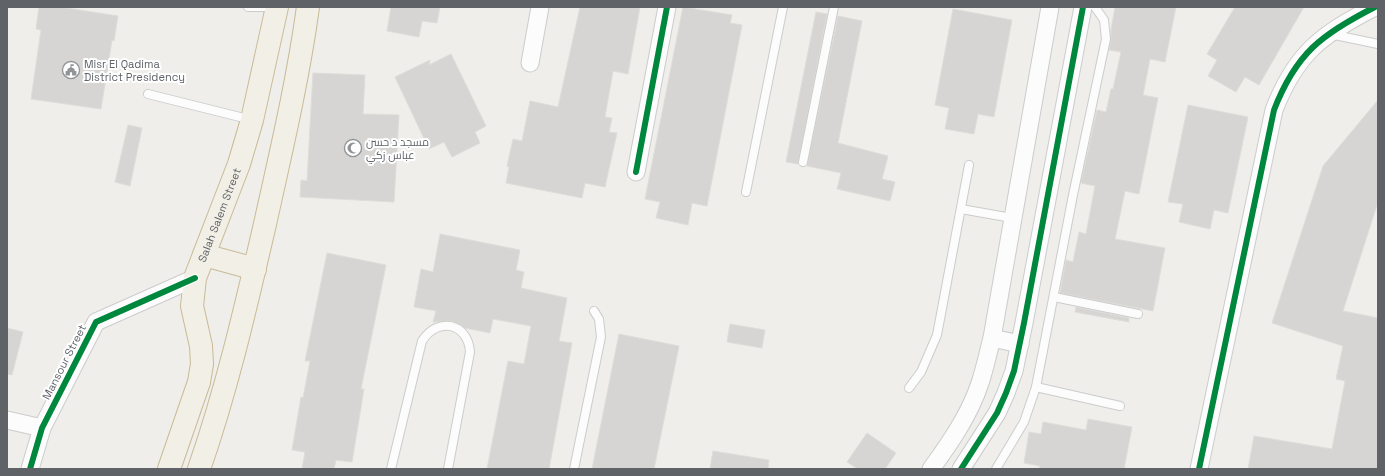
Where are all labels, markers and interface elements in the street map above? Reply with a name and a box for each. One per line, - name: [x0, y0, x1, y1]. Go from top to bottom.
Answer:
- place label: Misr El Qadima District Presidency: [84, 57, 185, 84]
- public building icon: Misr El Qadima District Presidency: [61, 60, 81, 80]
- place label: مسجد د حسن عباس زكي: [366, 135, 429, 164]
- mosque icon: مسجد د حسن عباس زكي: [343, 138, 363, 158]
- street label: Salah Salem Street: [195, 166, 244, 264]
- street label: Mansour Street: [39, 322, 89, 402]

